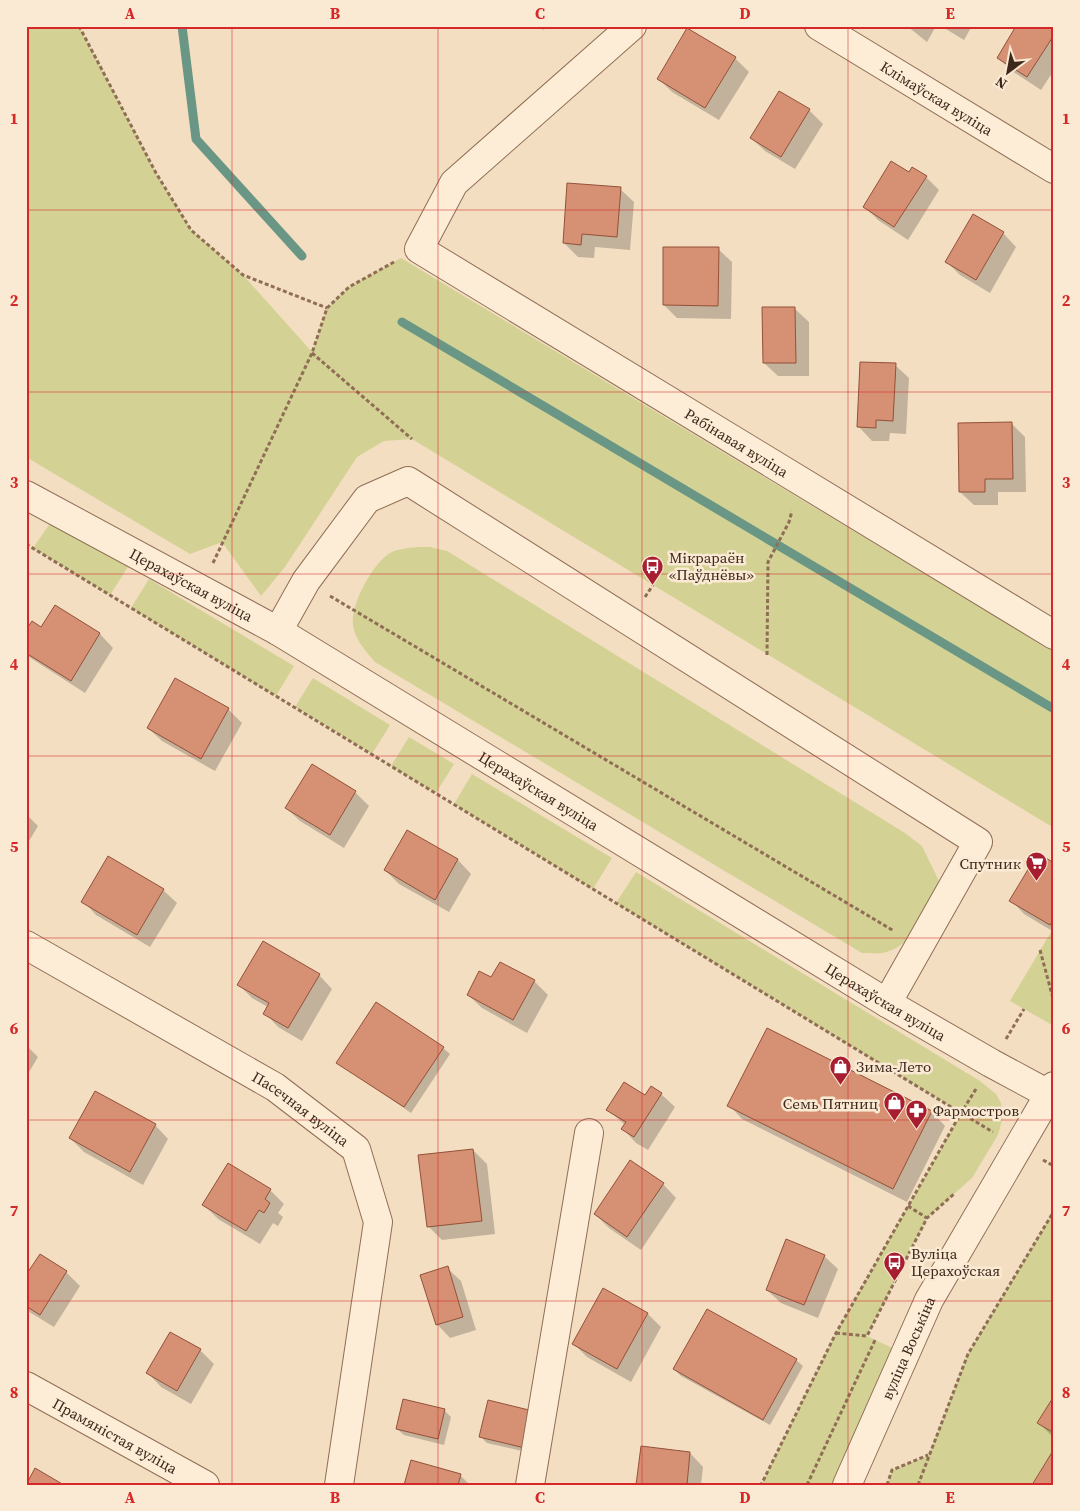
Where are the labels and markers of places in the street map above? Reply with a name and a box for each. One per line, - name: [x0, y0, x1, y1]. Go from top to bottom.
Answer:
- place label: Мікрараён «Паўднёвы»: [669, 547, 754, 585]
- bus stop icon: Мікрараён «Паўднёвы»: [641, 554, 665, 585]
- supermarket icon: Спутник: [1025, 851, 1049, 882]
- place label: Спутник: [959, 853, 1022, 874]
- shop icon: Зима-Лето: [828, 1054, 852, 1085]
- place label: Зима-Лето: [856, 1056, 931, 1077]
- shop icon: Семь Пятниц: [882, 1091, 906, 1122]
- place label: Семь Пятниц: [783, 1093, 878, 1114]
- pharmacy icon: Фармостров: [905, 1098, 929, 1129]
- place label: Фармостров: [933, 1100, 1019, 1121]
- place label: Вуліца Церахоўская: [911, 1243, 1000, 1281]
- bus stop icon: Вуліца Церахоўская: [883, 1250, 907, 1281]

